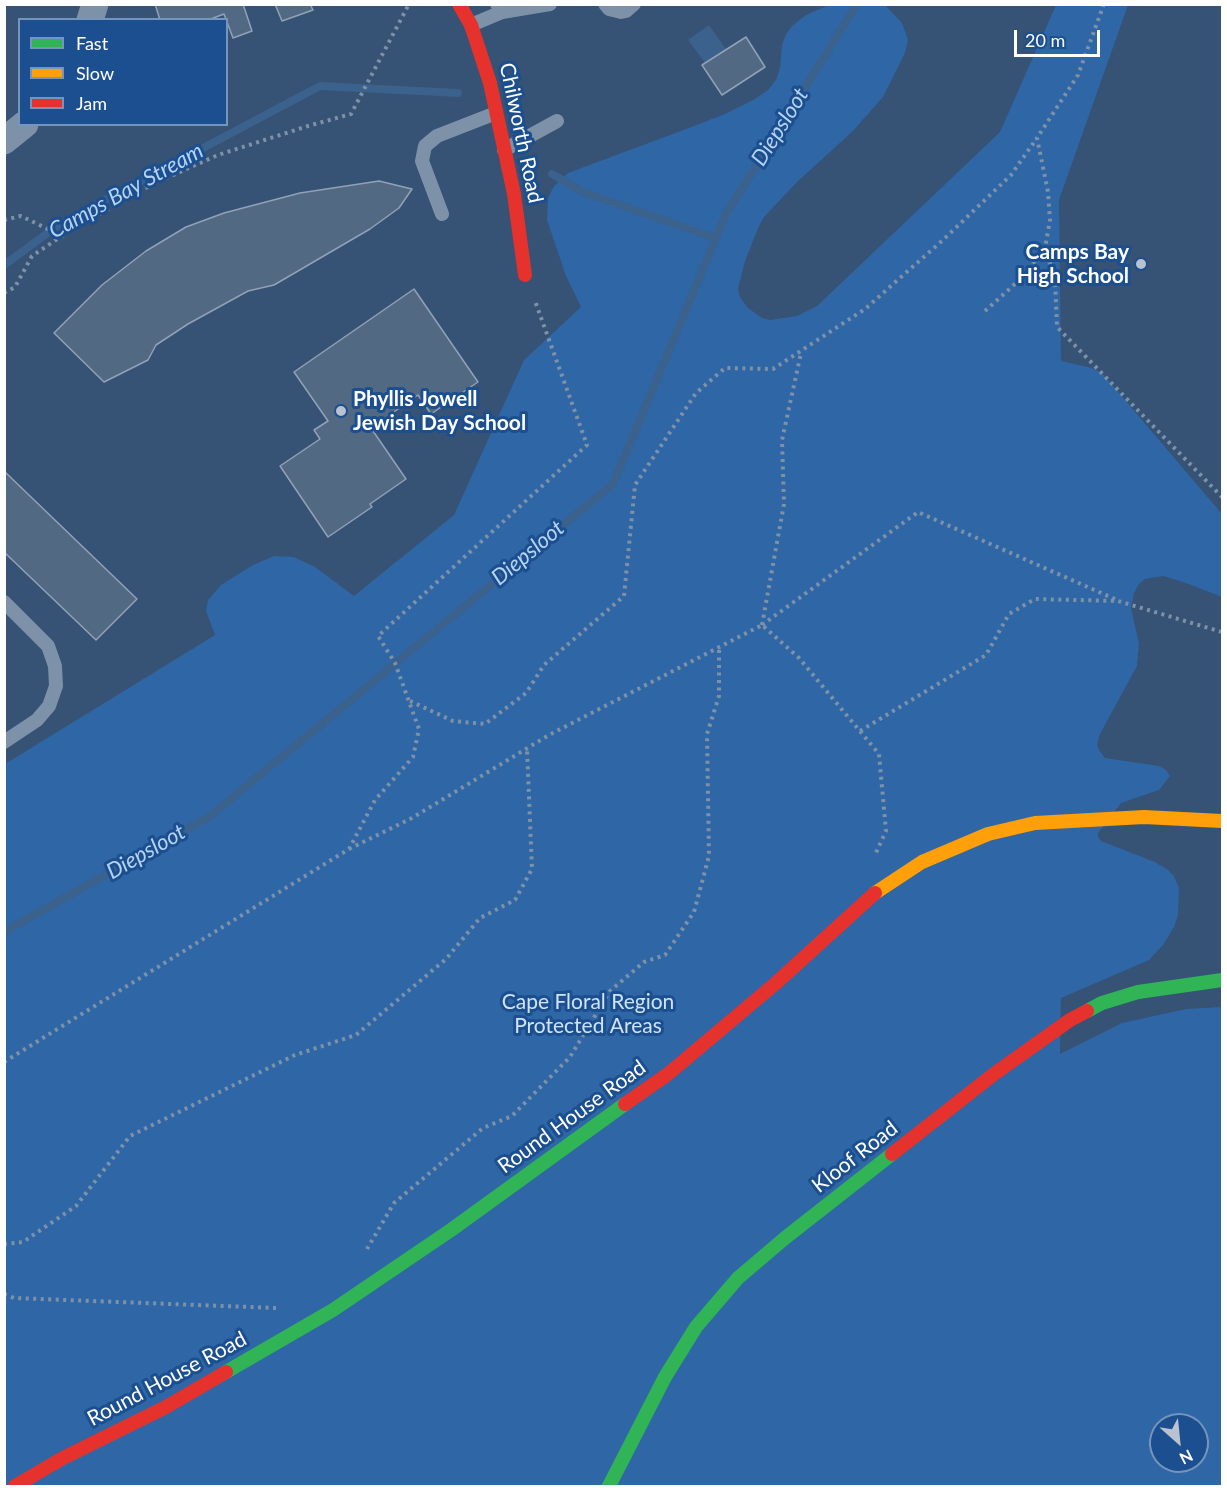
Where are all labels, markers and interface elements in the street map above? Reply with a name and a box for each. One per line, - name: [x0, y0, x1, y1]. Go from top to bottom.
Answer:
- legend: [18, 18, 228, 126]
- scale bar: [1017, 18, 1102, 56]
- text: 20 m: [1025, 29, 1065, 51]
- text: Fast: [76, 32, 108, 54]
- street label: Chilworth Road: [494, 61, 548, 205]
- text: Slow: [76, 62, 114, 84]
- water label: Diepsloot: [746, 83, 814, 171]
- text: Jam: [76, 92, 107, 114]
- water label: Camps Bay Stream: [44, 138, 208, 244]
- place label: Camps Bay High School: [1017, 239, 1129, 289]
- marker: Camps Bay High School: [1134, 257, 1148, 271]
- place label: Phyllis Jowell Jewish Day School: [353, 386, 526, 436]
- marker: Phyllis Jowell Jewish Day School: [334, 404, 348, 418]
- water label: Diepsloot: [486, 515, 570, 591]
- water label: Diepsloot: [102, 819, 190, 885]
- park label: Cape Floral Region Protected Areas: [502, 989, 674, 1039]
- street label: Round House Road: [493, 1055, 651, 1179]
- street label: Kloof Road: [807, 1116, 903, 1198]
- street label: Round House Road: [83, 1326, 251, 1432]
- north arrow: [1149, 1413, 1209, 1473]
- text: N: [1177, 1446, 1196, 1469]

